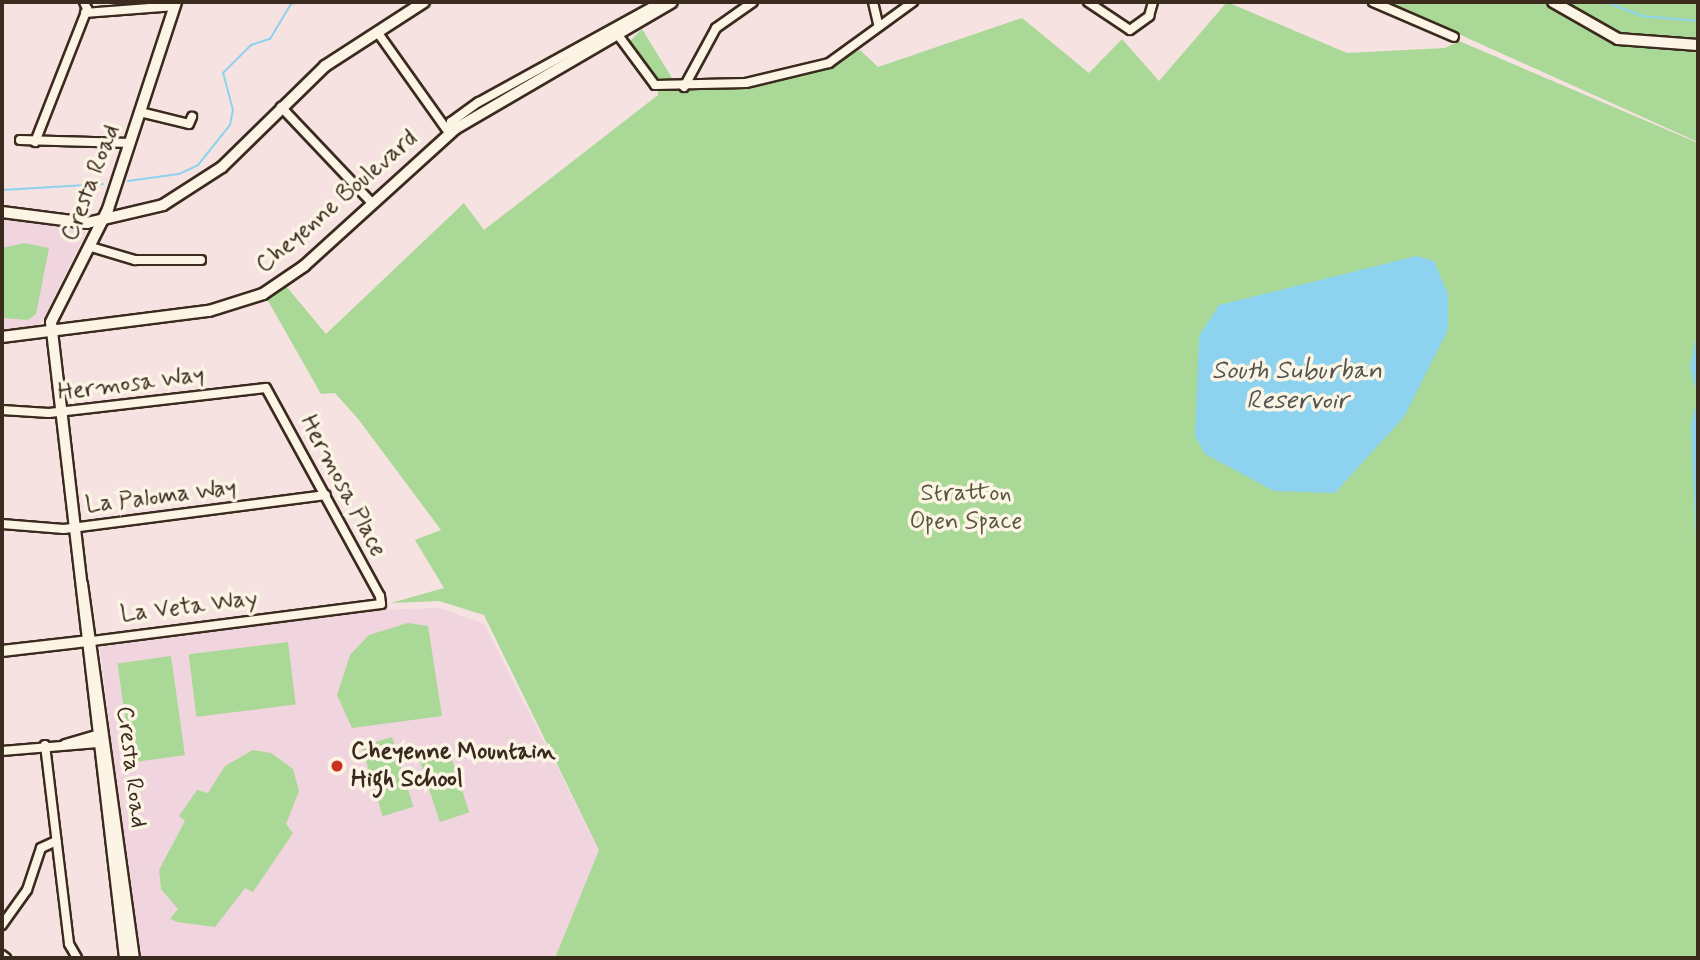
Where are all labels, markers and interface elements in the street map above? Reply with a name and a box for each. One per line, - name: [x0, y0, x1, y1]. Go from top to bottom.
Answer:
- street label: Cresta Road: [56, 122, 126, 244]
- street label: Cheyenne Boulevard: [251, 125, 423, 279]
- water label: South Suburban Reservoir: [1212, 356, 1382, 418]
- street label: Hermosa Way: [55, 361, 207, 407]
- street label: Hermosa Place: [293, 410, 393, 562]
- street label: La Paloma Way: [76, 472, 246, 522]
- park label: Stratton Open Space: [910, 480, 1022, 536]
- street label: La Veta Way: [122, 585, 256, 629]
- street label: Cresta Road: [109, 706, 153, 828]
- place label: Cheyenne Mountain High School: [351, 738, 554, 794]
- marker: Cheyenne Mountain High School: [329, 758, 345, 774]

